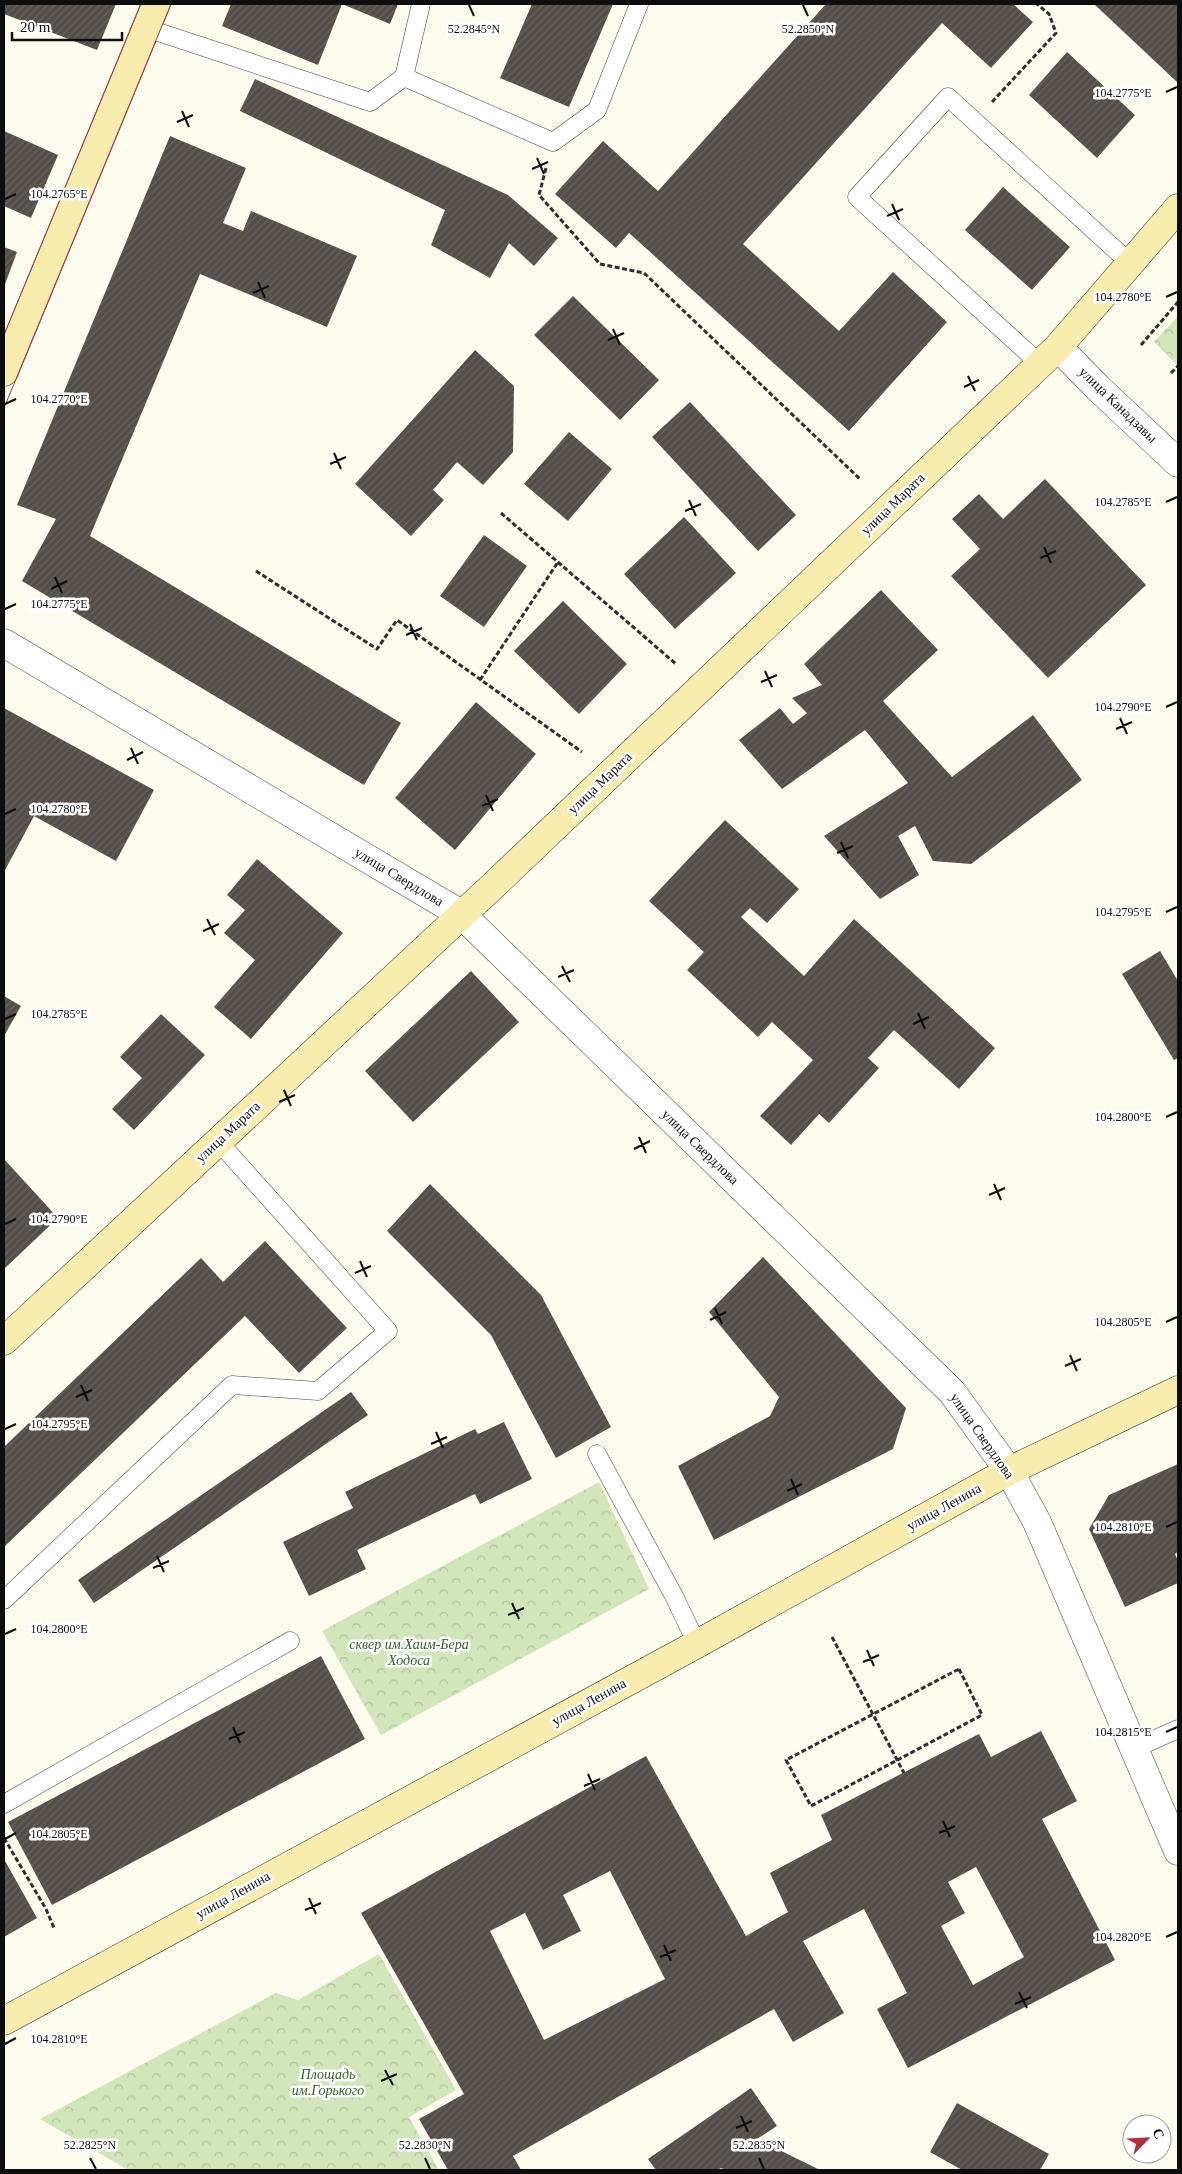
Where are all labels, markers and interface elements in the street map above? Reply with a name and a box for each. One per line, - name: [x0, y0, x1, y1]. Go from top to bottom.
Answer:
- scale bar: [12, 10, 122, 42]
- text: 20 m: [20, 19, 51, 35]
- text: 52.2845°N: [448, 22, 501, 36]
- text: 52.2850°N: [782, 22, 835, 36]
- text: 104.2775°E: [1094, 86, 1152, 100]
- text: 104.2765°E: [30, 187, 88, 201]
- text: 104.2780°E: [1094, 290, 1152, 304]
- street label: улица Канадзавы: [1076, 364, 1160, 446]
- text: 104.2770°E: [30, 392, 88, 406]
- street label: улица Марата: [858, 470, 928, 538]
- text: 104.2785°E: [1094, 495, 1152, 509]
- text: 104.2775°E: [30, 597, 88, 611]
- text: 104.2790°E: [1094, 700, 1152, 714]
- street label: улица Марата: [565, 749, 635, 817]
- text: 104.2780°E: [30, 802, 88, 816]
- street label: улица Свердлова: [352, 845, 447, 910]
- text: 104.2795°E: [1094, 905, 1152, 919]
- text: 104.2785°E: [30, 1007, 88, 1021]
- street label: улица Марата: [193, 1098, 264, 1165]
- street label: улица Свердлова: [659, 1107, 742, 1188]
- text: 104.2800°E: [1094, 1110, 1152, 1124]
- text: 104.2790°E: [30, 1212, 88, 1226]
- text: 104.2805°E: [1094, 1315, 1152, 1329]
- street label: улица Свердлова: [947, 1390, 1017, 1482]
- text: 104.2795°E: [30, 1417, 88, 1431]
- street label: улица Ленина: [904, 1480, 984, 1534]
- text: 104.2810°E: [1094, 1520, 1152, 1534]
- text: 104.2800°E: [30, 1622, 88, 1636]
- park label: сквер им.Хаим-Бера Ходоса: [349, 1637, 469, 1668]
- street label: улица Ленина: [549, 1675, 629, 1729]
- text: 104.2815°E: [1094, 1725, 1152, 1739]
- text: 104.2805°E: [30, 1827, 88, 1841]
- street label: улица Ленина: [193, 1868, 273, 1922]
- text: 104.2820°E: [1094, 1930, 1152, 1944]
- text: 104.2810°E: [30, 2032, 88, 2046]
- park label: Площадь им.Горького: [292, 2067, 364, 2098]
- north arrow: [1122, 2114, 1172, 2164]
- text: С: [1150, 2126, 1167, 2142]
- text: 52.2825°N: [64, 2138, 117, 2152]
- text: 52.2830°N: [399, 2138, 452, 2152]
- text: 52.2835°N: [733, 2138, 786, 2152]

